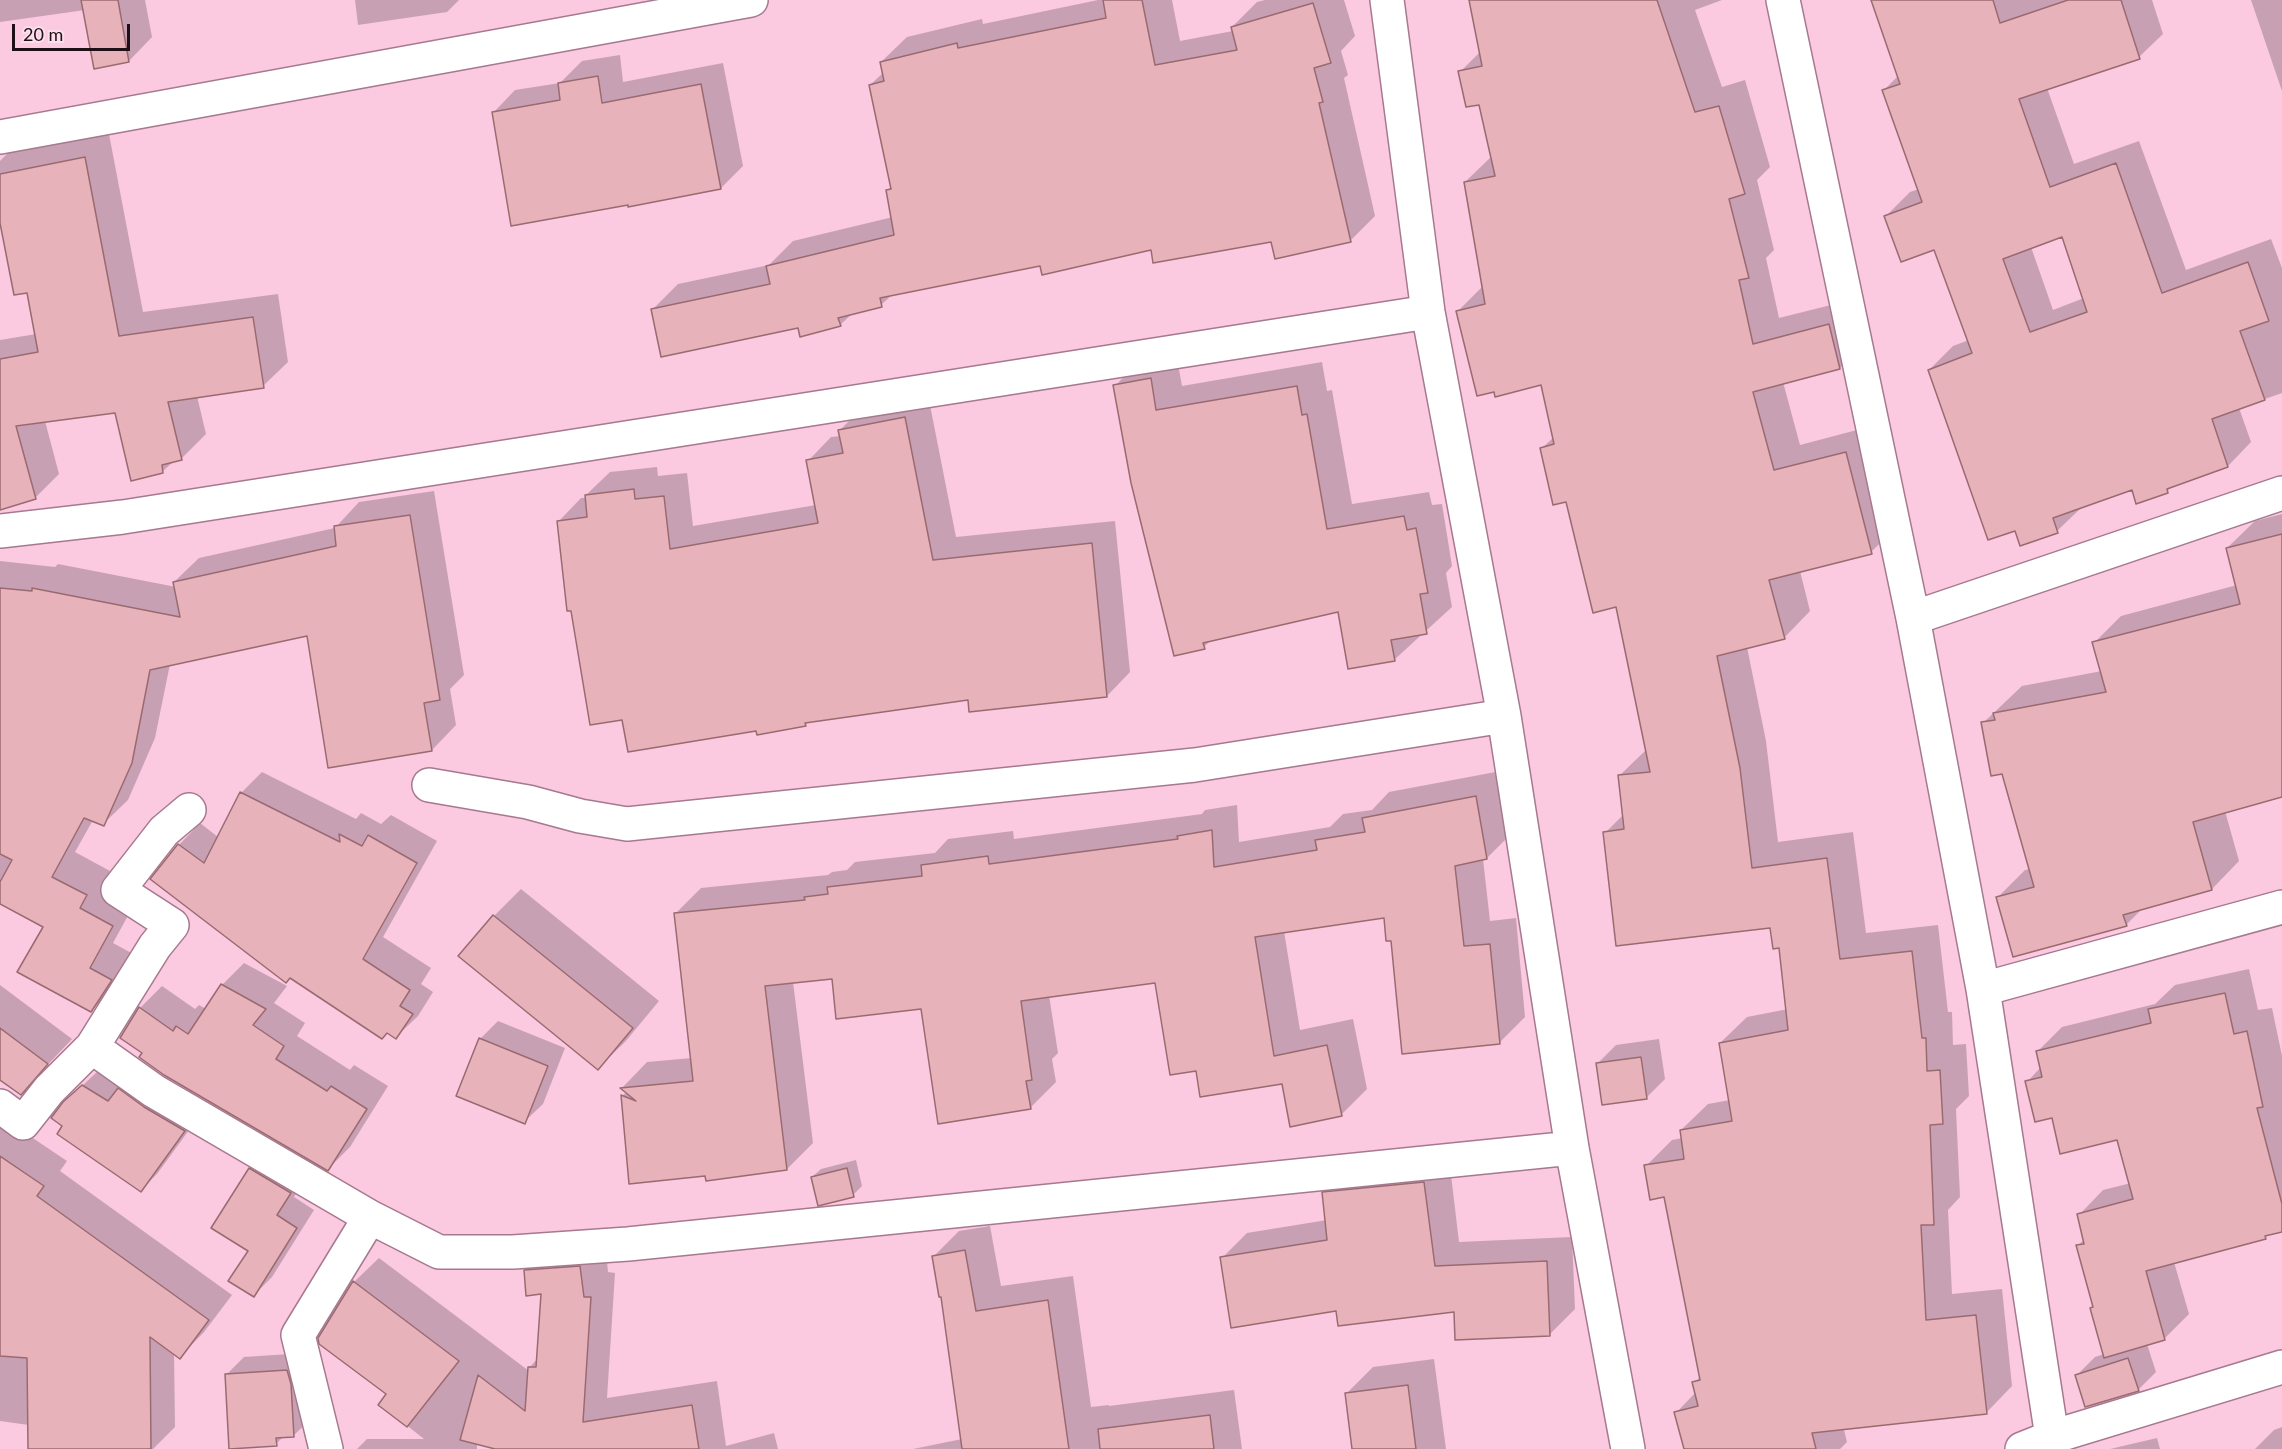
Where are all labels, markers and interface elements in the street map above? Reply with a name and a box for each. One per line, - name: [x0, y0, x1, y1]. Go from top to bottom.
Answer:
- scale bar: [15, 12, 134, 50]
- text: 20 m: [23, 23, 63, 45]

